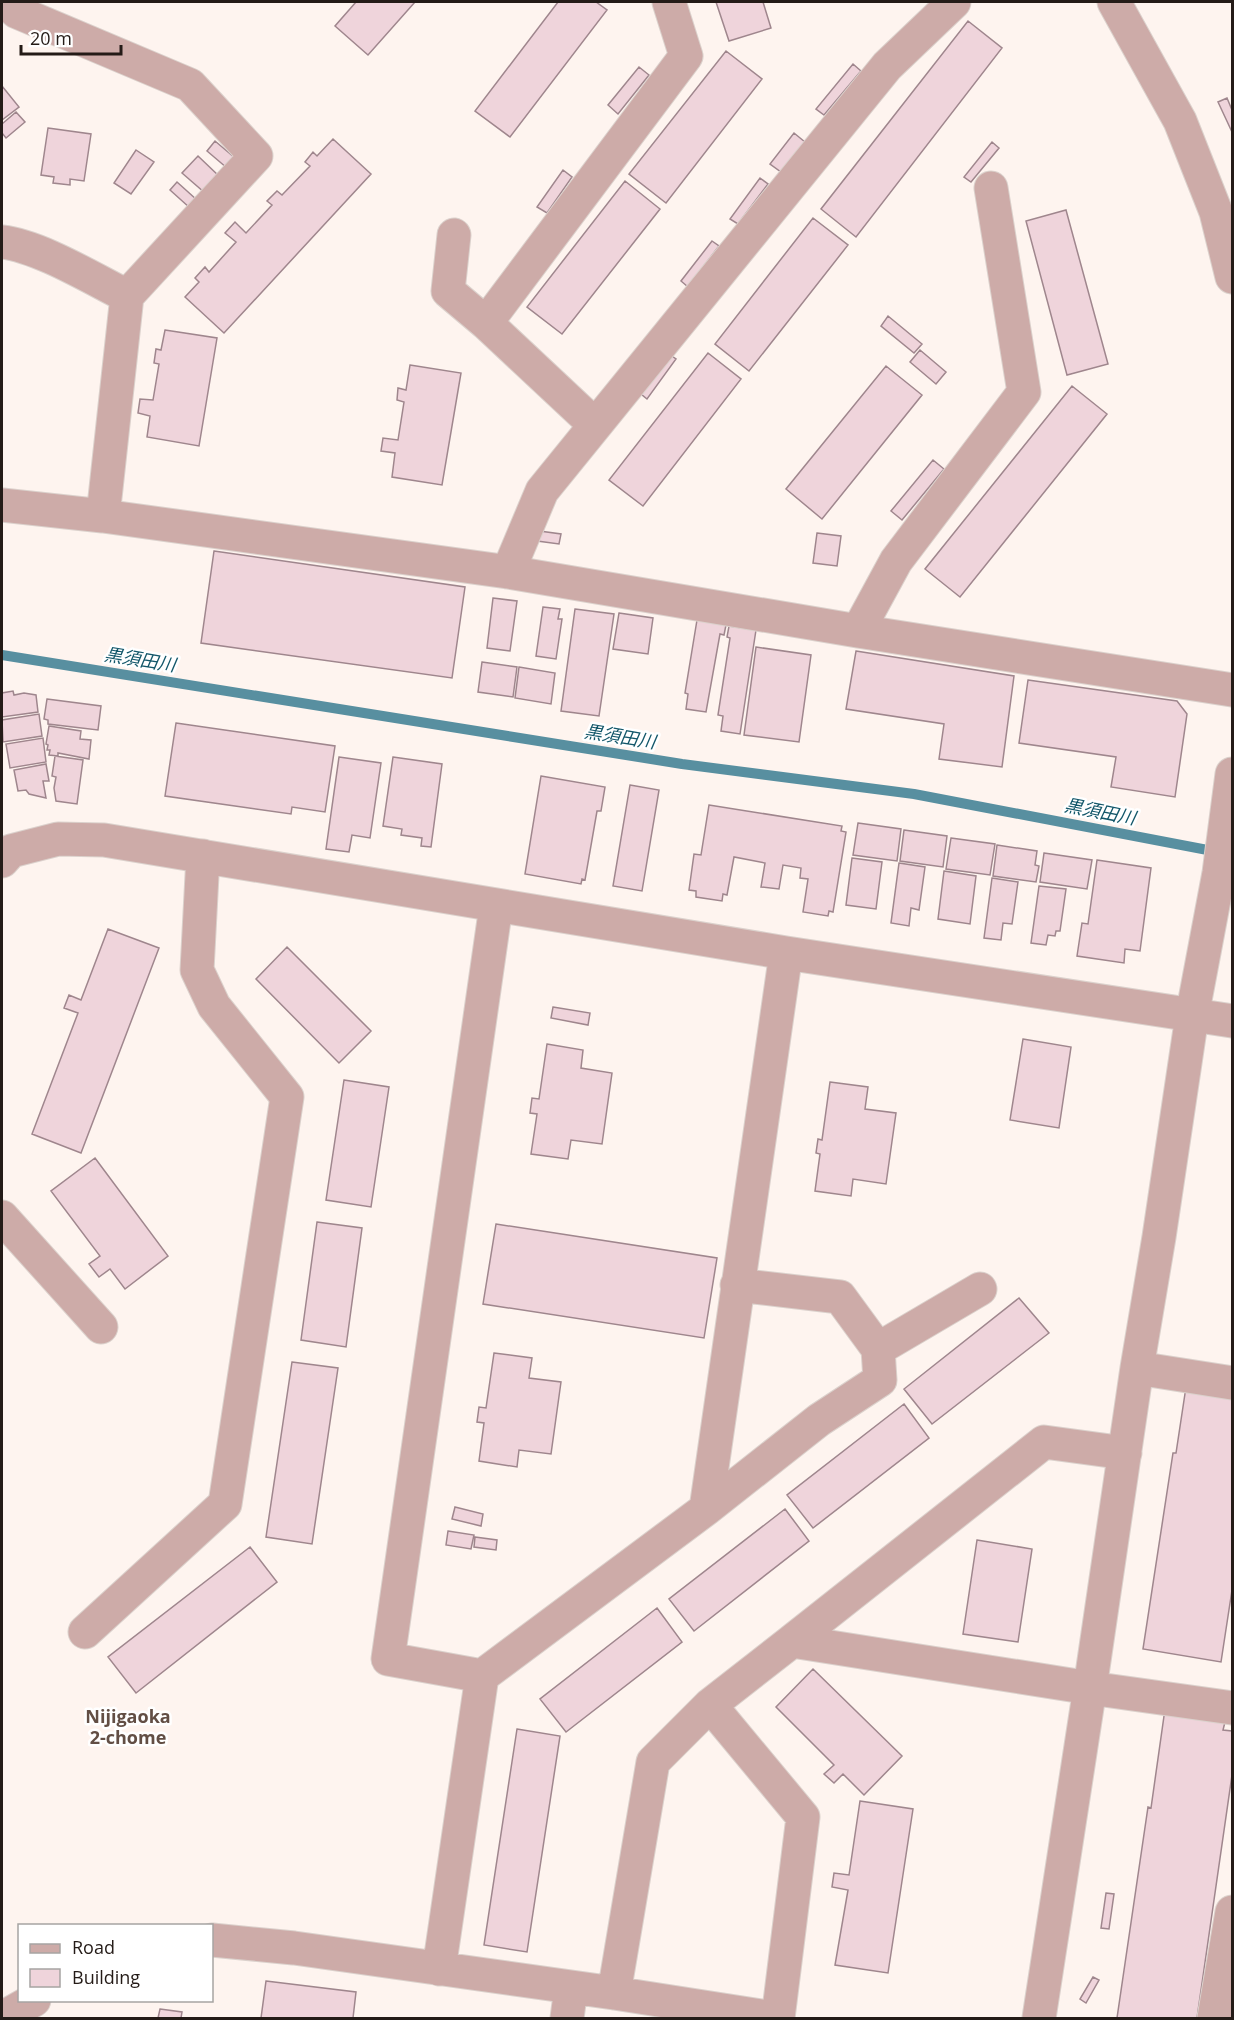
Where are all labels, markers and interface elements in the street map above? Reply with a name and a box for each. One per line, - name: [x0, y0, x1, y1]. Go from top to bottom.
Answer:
- scale bar: [21, 18, 122, 56]
- text: 20 m: [30, 26, 72, 50]
- water label: 黒須田川: [103, 642, 180, 677]
- water label: 黒須田川: [583, 719, 660, 754]
- water label: 黒須田川: [1063, 792, 1140, 830]
- district label: Nijigaoka 2-chome: [85, 1704, 171, 1749]
- legend: [18, 1924, 213, 2002]
- text: Road: [72, 1935, 115, 1959]
- text: Building: [72, 1965, 140, 1989]

